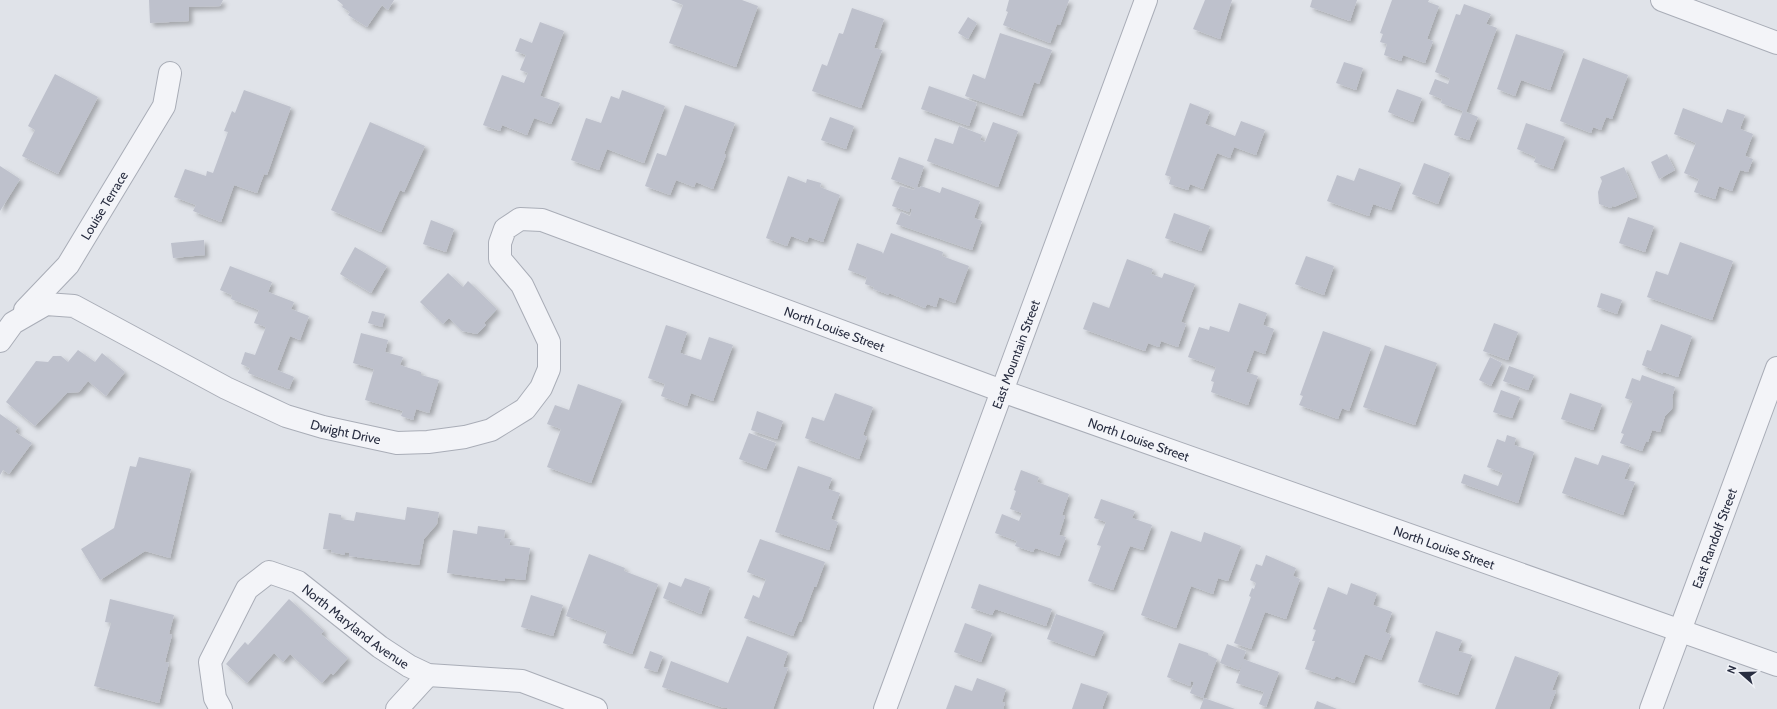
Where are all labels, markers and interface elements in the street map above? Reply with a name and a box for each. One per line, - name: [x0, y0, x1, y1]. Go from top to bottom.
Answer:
- street label: Louise Terrace: [77, 168, 131, 243]
- street label: East Mountain Street: [988, 297, 1043, 411]
- street label: North Louise Street: [782, 303, 888, 355]
- street label: North Louise Street: [1086, 414, 1192, 465]
- street label: Dwight Drive: [309, 416, 383, 447]
- street label: East Randolf Street: [1688, 485, 1740, 591]
- street label: North Louise Street: [1391, 522, 1497, 573]
- street label: North Maryland Avenue: [299, 581, 412, 672]
- north arrow: [1721, 653, 1761, 693]
- text: N: [1724, 664, 1740, 676]

